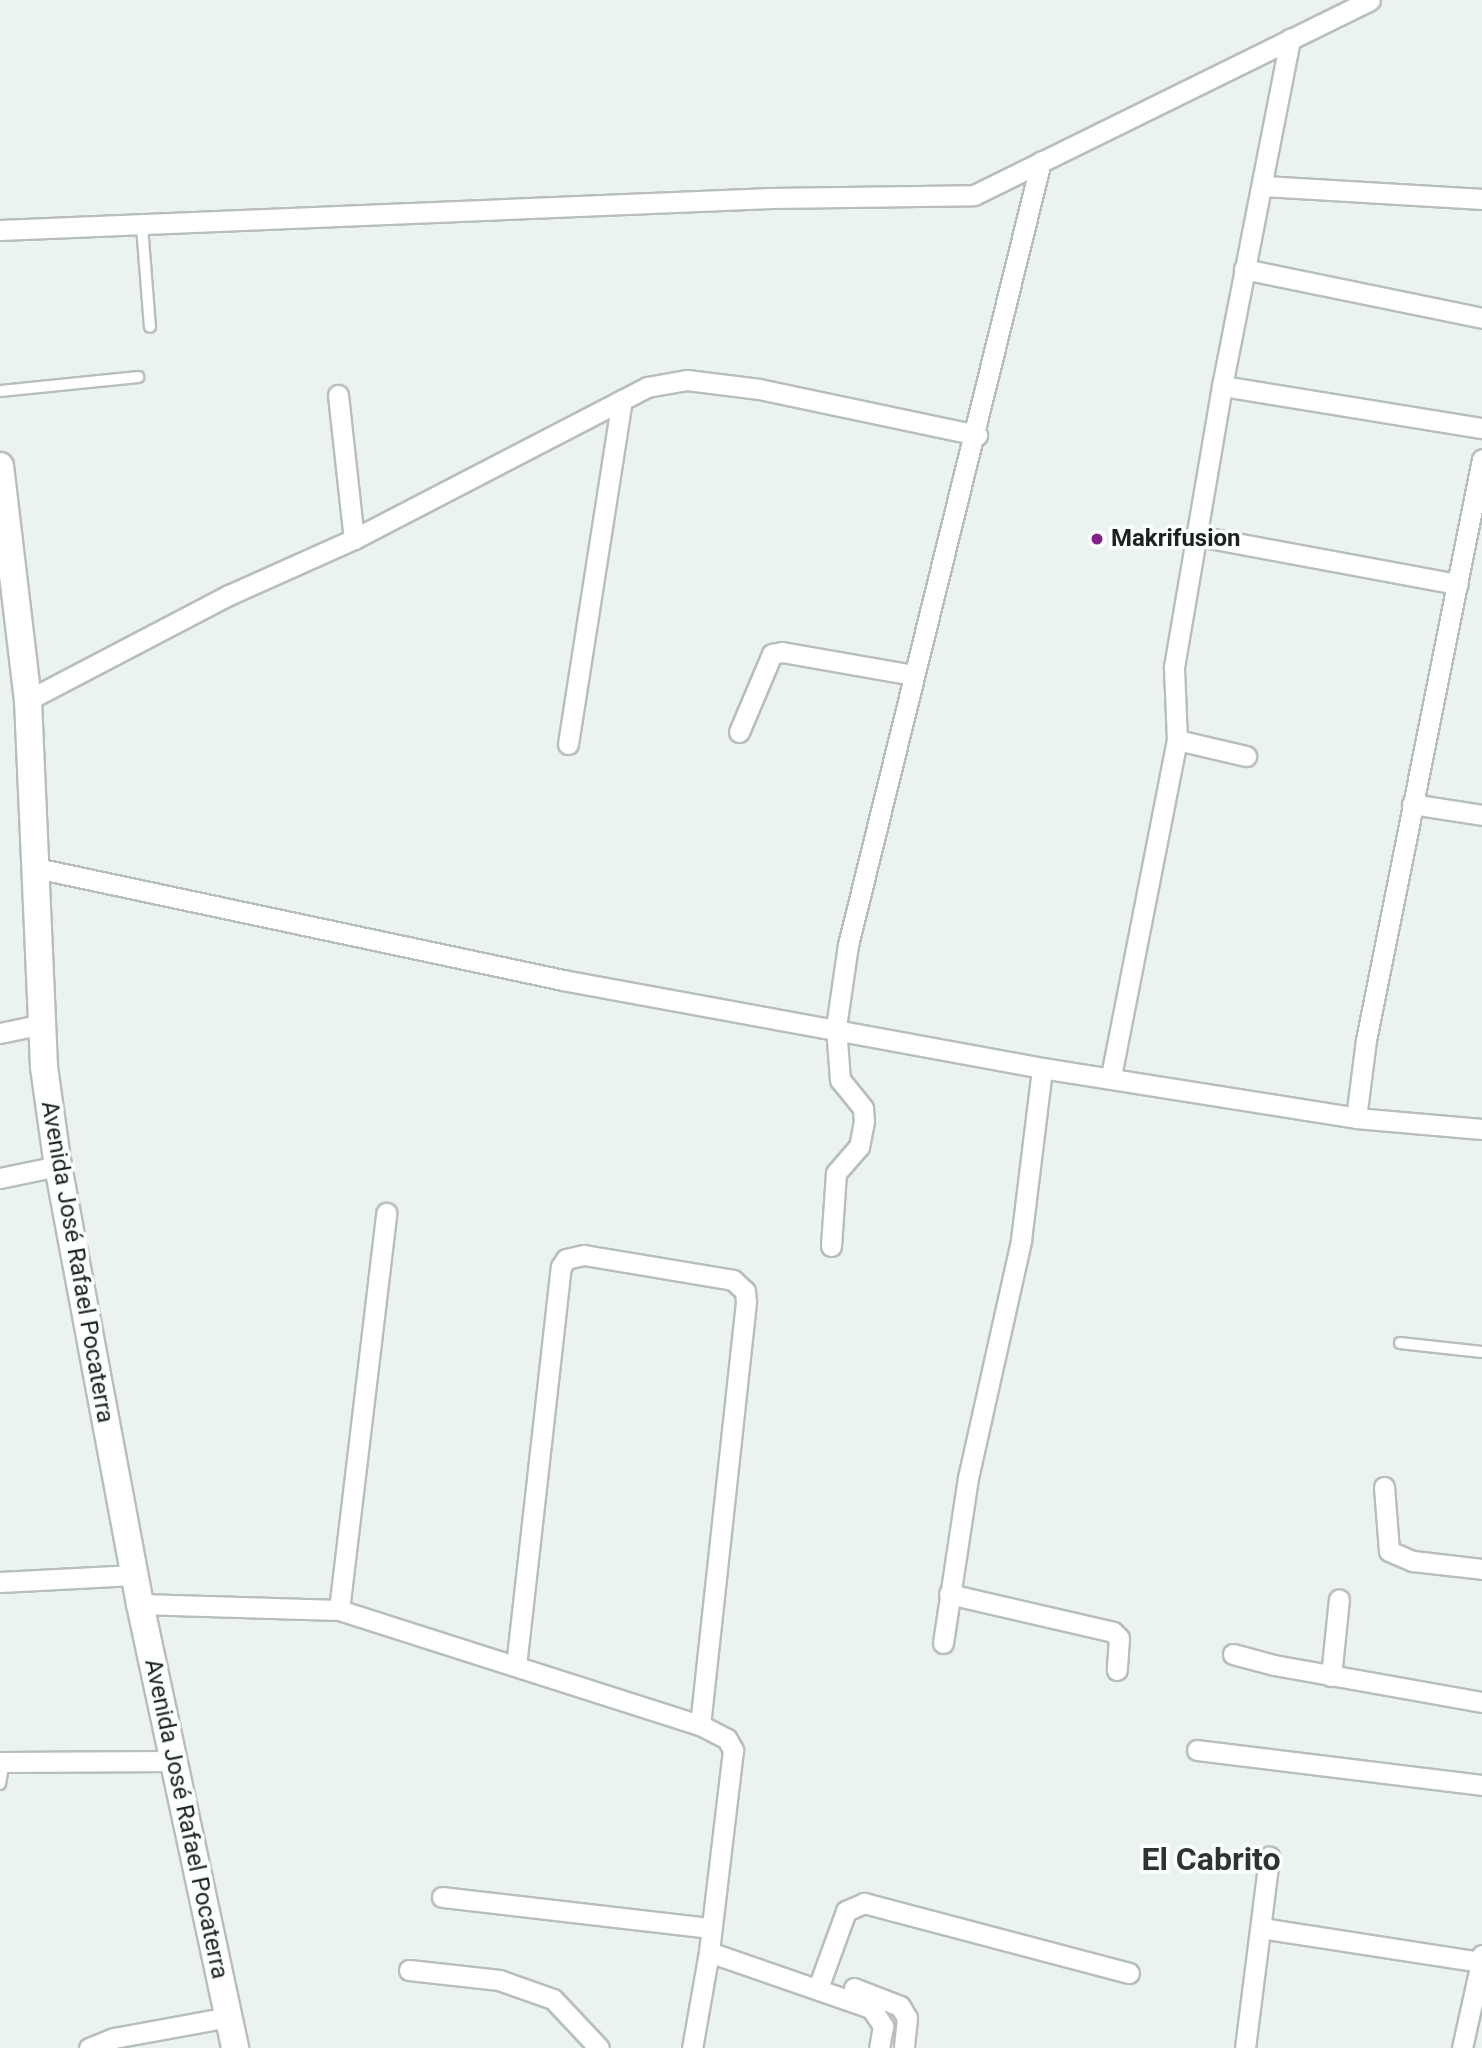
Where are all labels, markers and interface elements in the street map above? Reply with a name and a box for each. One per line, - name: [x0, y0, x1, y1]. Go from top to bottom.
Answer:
- place label: Makrifusion: [1111, 525, 1241, 553]
- marker: Makrifusion: [1089, 531, 1105, 547]
- street label: Avenida José Rafael Pocaterra: [34, 1099, 120, 1425]
- street label: Avenida José Rafael Pocaterra: [138, 1656, 234, 1982]
- district label: El Cabrito: [1141, 1840, 1281, 1878]

